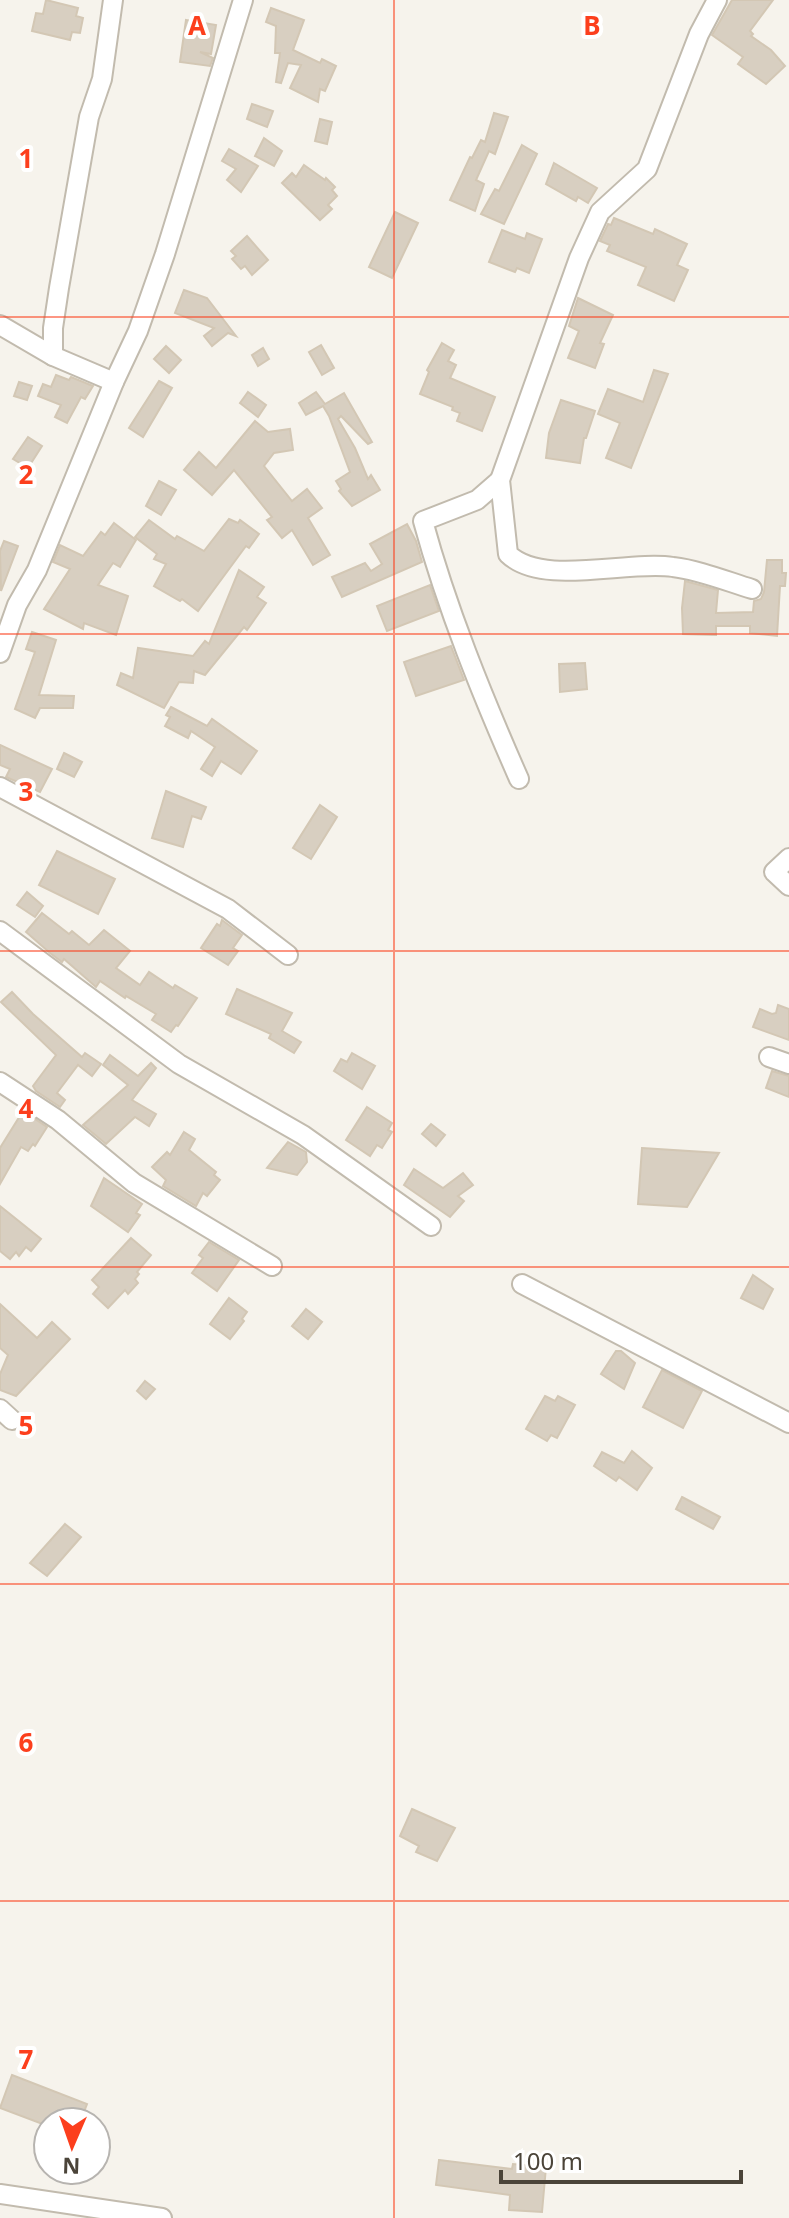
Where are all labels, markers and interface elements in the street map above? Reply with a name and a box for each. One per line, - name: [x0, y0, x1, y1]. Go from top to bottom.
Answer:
- text: A: [188, 7, 206, 43]
- text: B: [583, 7, 601, 43]
- text: 1: [19, 140, 33, 176]
- text: 2: [19, 456, 34, 492]
- text: 3: [19, 773, 33, 809]
- text: 4: [19, 1090, 34, 1126]
- text: 5: [19, 1407, 33, 1443]
- text: 6: [19, 1724, 34, 1760]
- text: 7: [19, 2041, 34, 2077]
- north arrow: [32, 2106, 112, 2186]
- scale bar: [501, 2134, 741, 2184]
- text: 100 m: [513, 2144, 583, 2177]
- text: N: [62, 2152, 81, 2182]

